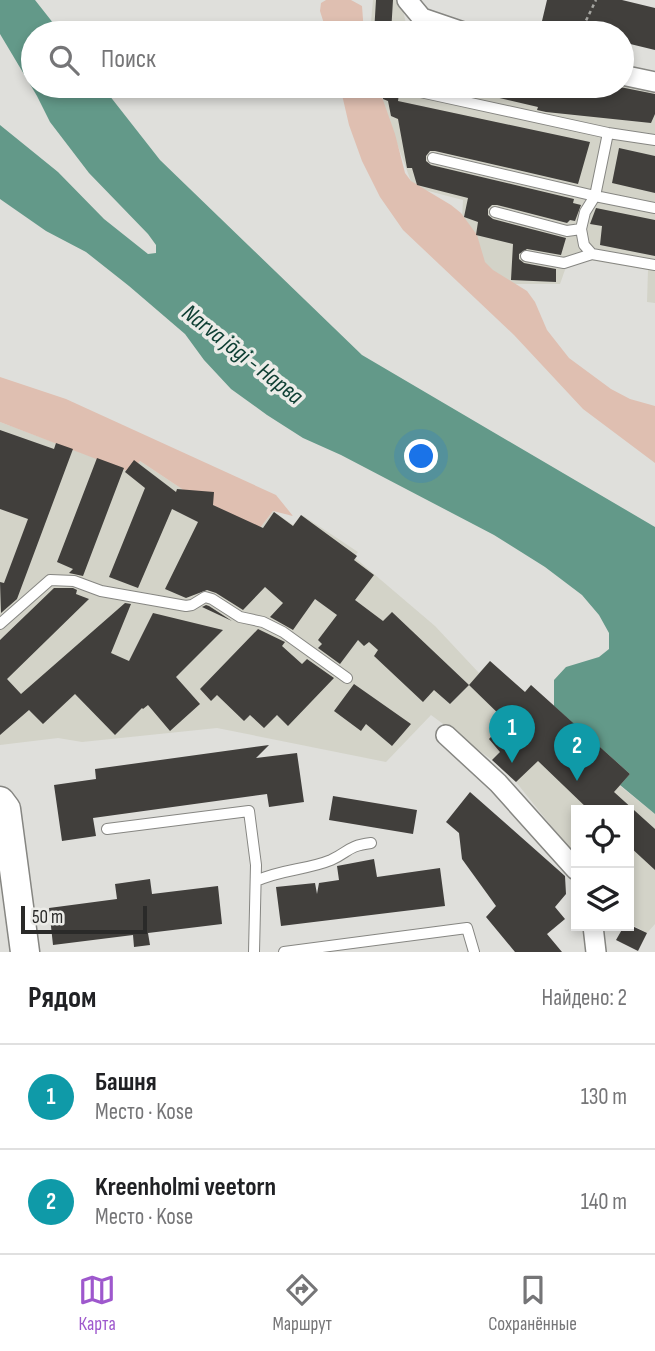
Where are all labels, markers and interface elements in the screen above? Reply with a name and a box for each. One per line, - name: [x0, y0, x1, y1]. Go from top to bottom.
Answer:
- search box: [21, 21, 634, 98]
- icon: search: [45, 41, 83, 79]
- text: Поиск: [101, 44, 156, 75]
- water label: Narva jõgi - Нарва: [176, 298, 309, 411]
- your location: [404, 439, 438, 473]
- pin: 1: [489, 705, 535, 763]
- pin: 2: [554, 723, 600, 781]
- map controls: [571, 805, 634, 931]
- button: locate: [571, 805, 634, 868]
- button: layers: [571, 868, 634, 931]
- scale bar: [21, 903, 147, 935]
- text: 50 m: [32, 906, 63, 929]
- text: Рядом: [28, 980, 96, 1016]
- text: Найдено: 2: [541, 984, 627, 1012]
- text: Башня: [95, 1067, 157, 1098]
- text: 1: [46, 1083, 56, 1111]
- text: 130 m: [581, 1083, 627, 1111]
- text: Место · Kose: [95, 1098, 193, 1126]
- text: Kreenholmi veetorn: [95, 1172, 276, 1203]
- text: 2: [46, 1188, 56, 1216]
- text: 140 m: [581, 1188, 627, 1216]
- text: Место · Kose: [95, 1203, 193, 1231]
- tab: Карта: [78, 1271, 116, 1336]
- tab: Маршрут: [272, 1271, 332, 1336]
- tab: Сохранённые: [488, 1271, 577, 1336]

